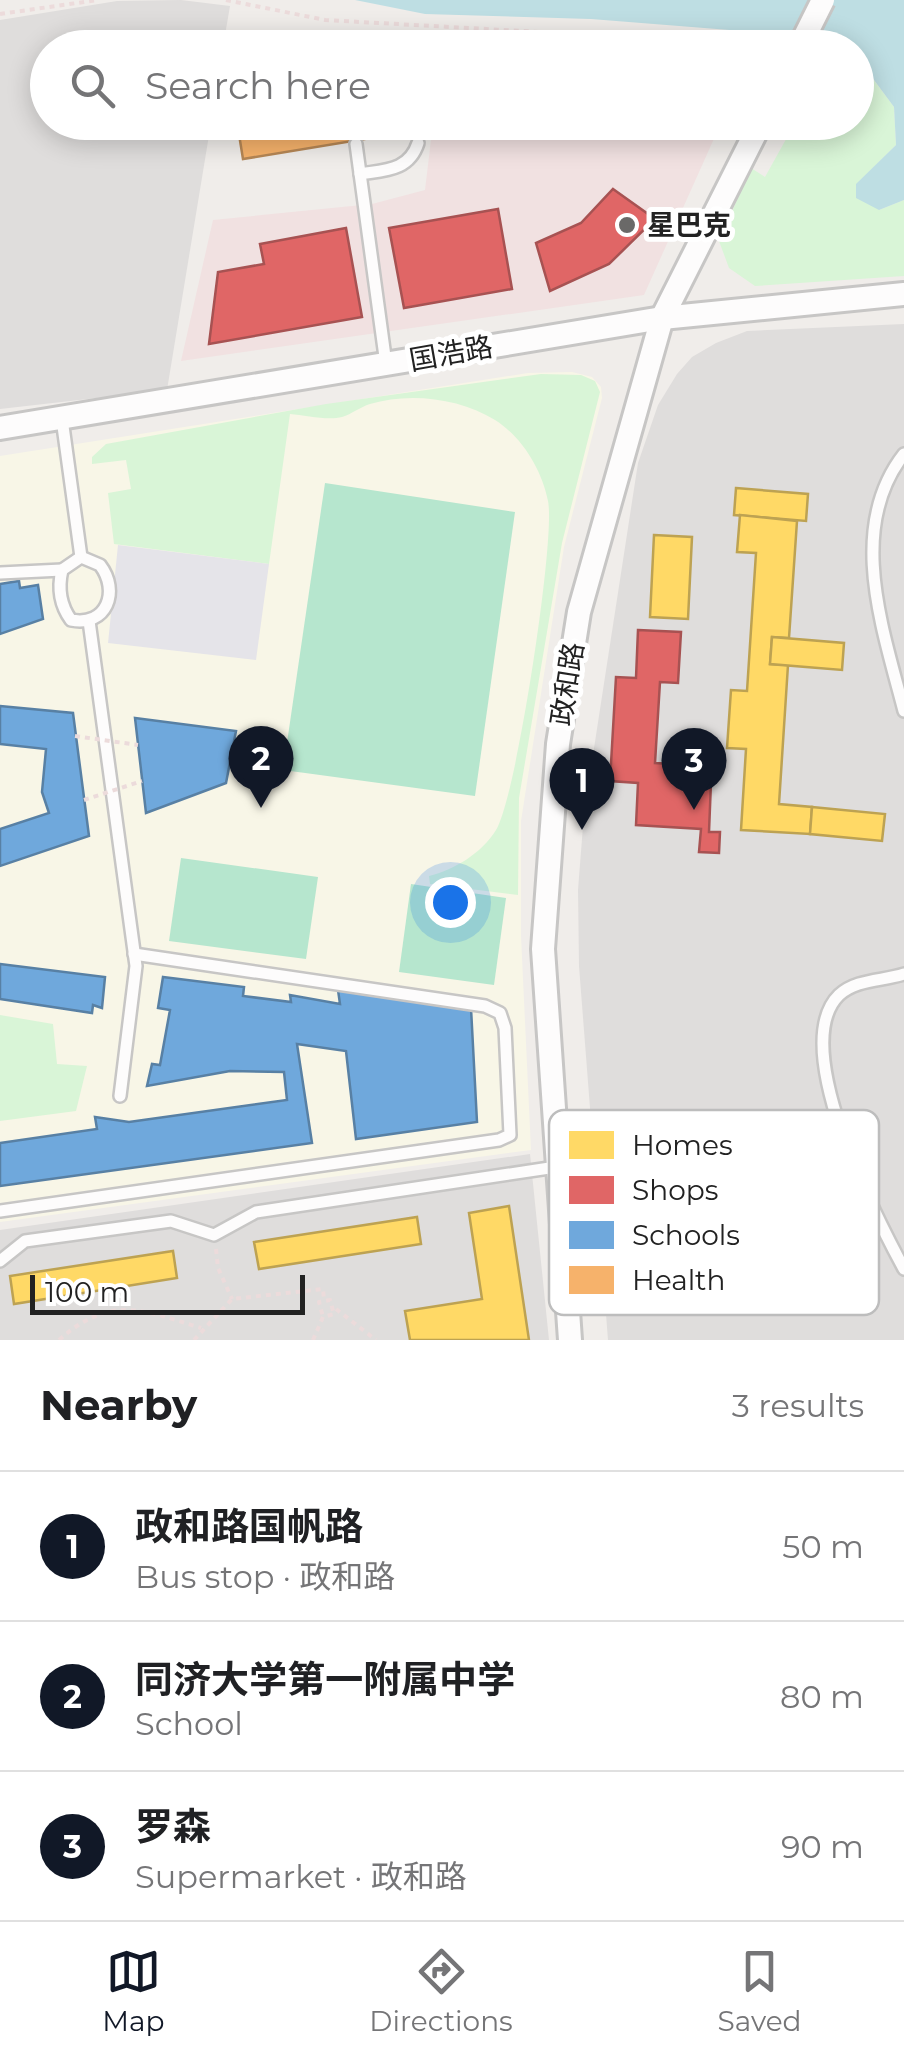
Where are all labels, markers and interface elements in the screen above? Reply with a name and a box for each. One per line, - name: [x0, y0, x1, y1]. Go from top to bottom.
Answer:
- search box: [30, 30, 874, 140]
- icon: search: [65, 58, 120, 113]
- text: Search here: [145, 62, 371, 109]
- place label: 星巴克: [647, 208, 731, 242]
- marker: 星巴克: [616, 214, 638, 236]
- street label: 国浩路: [407, 329, 495, 377]
- street label: 政和路: [544, 640, 590, 728]
- pin: 2: [228, 726, 294, 808]
- pin: 3: [662, 728, 726, 810]
- pin: 1: [550, 748, 614, 830]
- your location: [425, 877, 476, 928]
- legend: [549, 1110, 879, 1315]
- text: Homes: [632, 1128, 733, 1162]
- text: Shops: [632, 1173, 718, 1207]
- text: Schools: [632, 1218, 740, 1252]
- text: Health: [632, 1263, 725, 1297]
- scale bar: [30, 1270, 305, 1314]
- text: 100 m: [45, 1275, 129, 1309]
- text: Nearby: [40, 1379, 197, 1431]
- text: 3 results: [732, 1386, 864, 1425]
- text: 政和路国帆路: [135, 1503, 363, 1550]
- text: 1: [66, 1527, 79, 1566]
- text: 50 m: [782, 1527, 864, 1566]
- text: Bus stop · 政和路: [135, 1557, 395, 1596]
- text: 同济大学第一附属中学: [135, 1656, 515, 1703]
- text: 2: [63, 1677, 82, 1716]
- text: 80 m: [780, 1677, 864, 1716]
- text: School: [135, 1704, 243, 1743]
- text: 罗森: [135, 1803, 211, 1850]
- text: 3: [63, 1827, 82, 1866]
- text: 90 m: [781, 1827, 864, 1866]
- text: Supermarket · 政和路: [135, 1857, 467, 1896]
- tab: Map: [102, 1944, 165, 2038]
- tab: Directions: [369, 1944, 513, 2038]
- tab: Saved: [717, 1944, 802, 2038]

